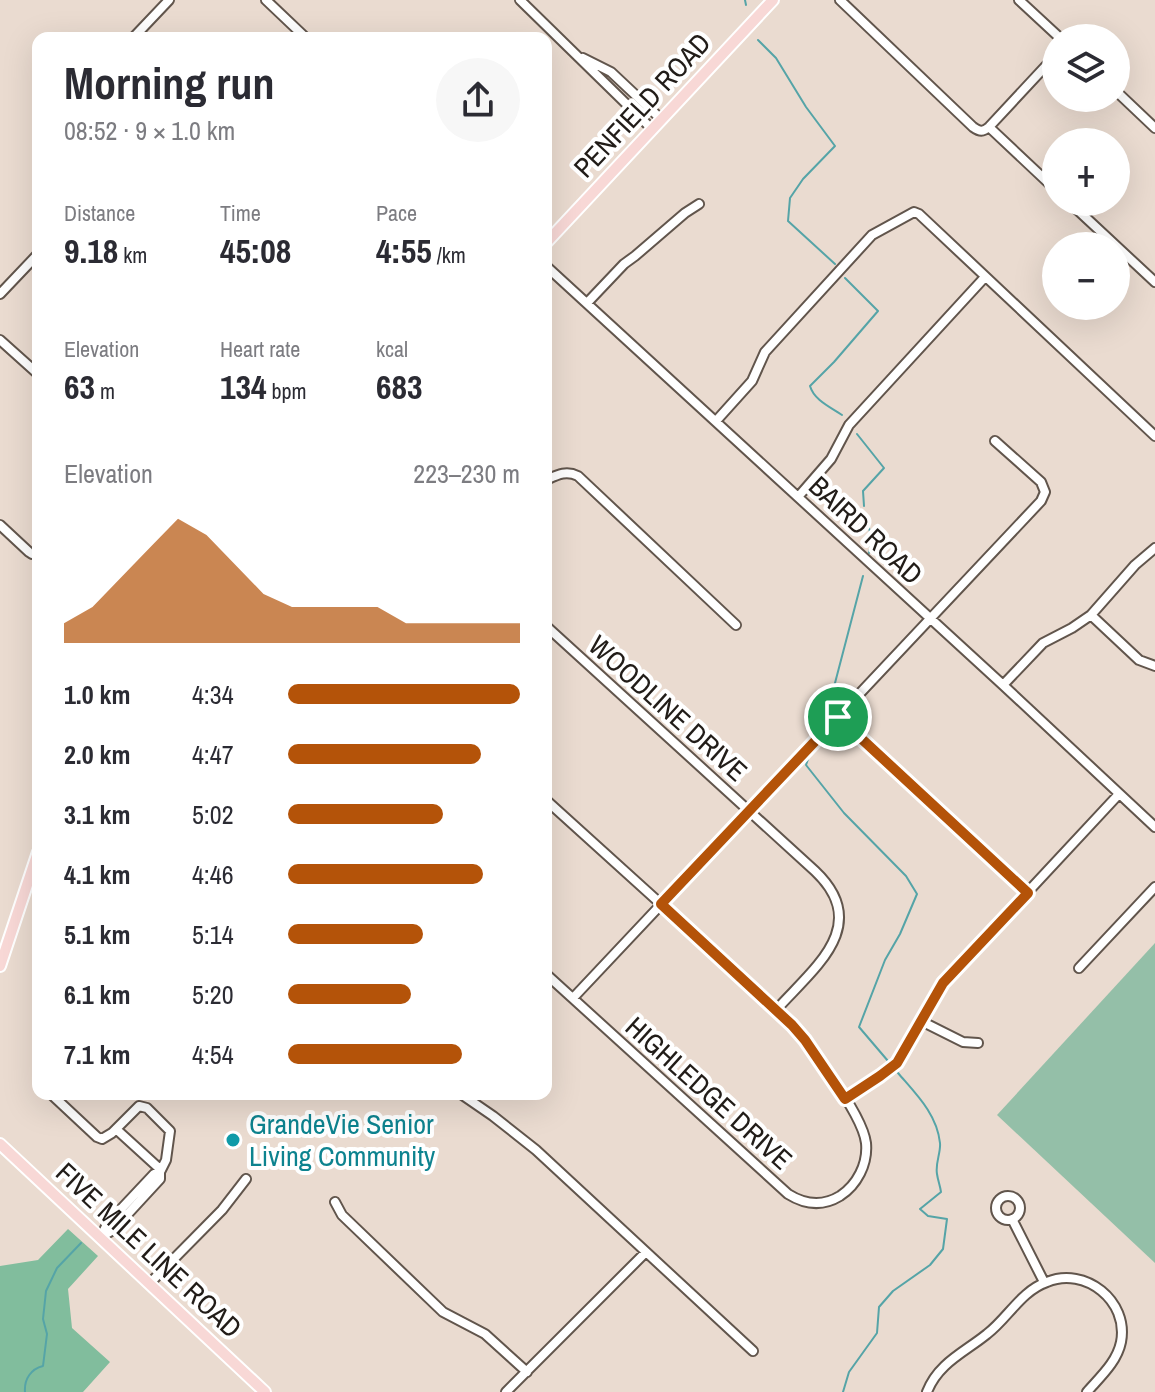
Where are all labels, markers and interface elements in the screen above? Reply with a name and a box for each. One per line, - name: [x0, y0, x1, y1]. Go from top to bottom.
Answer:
- street label: PENFIELD ROAD: [565, 24, 719, 186]
- map controls: [1042, 24, 1130, 320]
- button: layers: [1042, 24, 1130, 112]
- text: Morning run: [64, 53, 274, 113]
- button: share: [436, 58, 520, 142]
- text: 08:52 · 9 × 1.0 km: [64, 113, 235, 148]
- button: +: [1042, 128, 1130, 216]
- text: Distance: [64, 198, 135, 228]
- text: Time: [220, 198, 261, 228]
- text: Pace: [376, 198, 417, 228]
- text: 9.18: [64, 228, 118, 274]
- text: 45:08: [220, 228, 291, 274]
- text: 4:55: [376, 228, 432, 274]
- button: −: [1042, 232, 1130, 320]
- text: km: [118, 240, 147, 270]
- text: /km: [432, 240, 466, 270]
- text: Elevation: [64, 334, 139, 364]
- text: Heart rate: [220, 334, 300, 364]
- text: kcal: [376, 334, 408, 364]
- text: 63: [64, 364, 95, 410]
- text: 134: [220, 364, 267, 410]
- text: 683: [376, 364, 423, 410]
- text: m: [95, 376, 115, 406]
- text: bpm: [267, 376, 307, 406]
- text: Elevation: [64, 456, 153, 491]
- text: 223–230 m: [413, 456, 520, 491]
- street label: BAIRD ROAD: [801, 467, 931, 593]
- street label: WOODLINE DRIVE: [580, 626, 756, 790]
- text: 1.0 km: [64, 677, 130, 712]
- text: 4:34: [192, 677, 234, 712]
- pin: [804, 683, 872, 751]
- icon: arrive: [816, 695, 860, 739]
- text: 2.0 km: [64, 737, 130, 772]
- text: 4:47: [192, 737, 234, 772]
- text: 3.1 km: [64, 797, 130, 832]
- text: 5:02: [192, 797, 234, 832]
- text: 4.1 km: [64, 857, 130, 892]
- text: 4:46: [192, 857, 234, 892]
- text: 5.1 km: [64, 917, 130, 952]
- text: 5:14: [192, 917, 234, 952]
- text: 6.1 km: [64, 977, 130, 1012]
- text: 5:20: [192, 977, 234, 1012]
- street label: HIGHLEDGE DRIVE: [618, 1008, 800, 1178]
- text: 7.1 km: [64, 1037, 130, 1072]
- text: 4:54: [192, 1037, 234, 1072]
- place label: GrandeVie Senior Living Community: [249, 1105, 436, 1175]
- marker: GrandeVie Senior Living Community: [224, 1131, 242, 1149]
- street label: FIVE MILE LINE ROAD: [48, 1154, 250, 1346]

